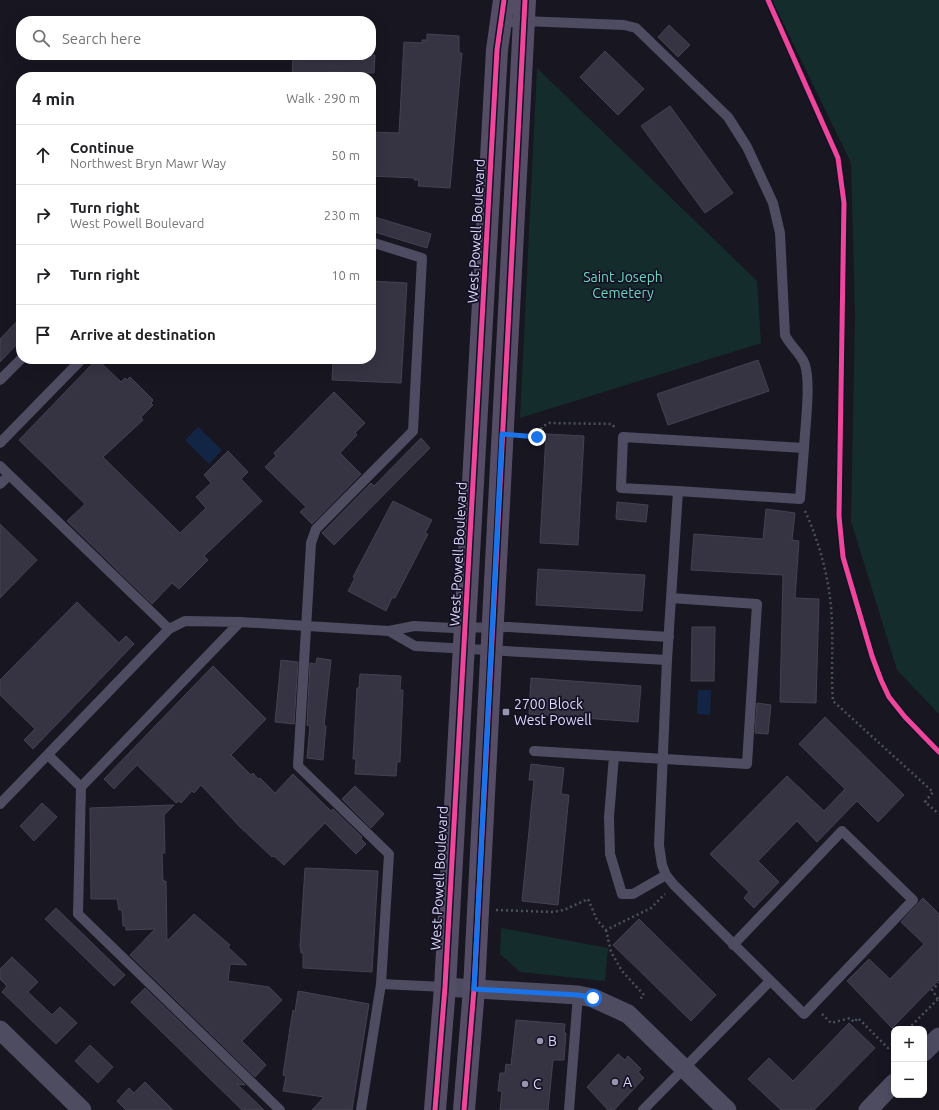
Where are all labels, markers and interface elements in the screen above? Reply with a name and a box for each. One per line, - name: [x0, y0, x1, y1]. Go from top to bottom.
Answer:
- search box: [16, 16, 376, 60]
- icon: search: [30, 27, 52, 49]
- text: Search here: [62, 30, 141, 47]
- text: 4 min: [32, 89, 75, 108]
- text: Walk · 290 m: [286, 91, 360, 105]
- text: Continue: [70, 139, 134, 156]
- icon: ahead: [32, 144, 54, 166]
- text: 50 m: [331, 148, 360, 162]
- text: Northwest Bryn Mawr Way: [70, 156, 226, 170]
- street label: West Powell Boulevard: [464, 158, 488, 304]
- text: Turn right: [70, 199, 140, 216]
- icon: right: [32, 204, 54, 226]
- text: 230 m: [324, 208, 360, 222]
- text: West Powell Boulevard: [70, 216, 204, 230]
- icon: right: [32, 264, 54, 286]
- text: Turn right: [70, 266, 140, 283]
- text: 10 m: [331, 268, 360, 282]
- park label: Saint Joseph Cemetery: [583, 269, 663, 301]
- icon: arrive: [32, 324, 54, 346]
- text: Arrive at destination: [70, 326, 216, 343]
- route end: [528, 428, 546, 446]
- street label: West Powell Boulevard: [446, 481, 470, 627]
- place label: 2700 Block West Powell: [514, 696, 592, 728]
- marker: 2700 Block West Powell: [501, 707, 511, 717]
- street label: West Powell Boulevard: [427, 805, 451, 951]
- route start: [584, 989, 602, 1007]
- map controls: [891, 1026, 927, 1098]
- button: +: [891, 1026, 927, 1062]
- place label: B: [548, 1033, 557, 1049]
- marker: B: [535, 1036, 545, 1046]
- button: −: [891, 1062, 927, 1098]
- place label: A: [623, 1074, 632, 1090]
- place label: C: [533, 1076, 542, 1092]
- marker: A: [610, 1077, 620, 1087]
- marker: C: [520, 1079, 530, 1089]

